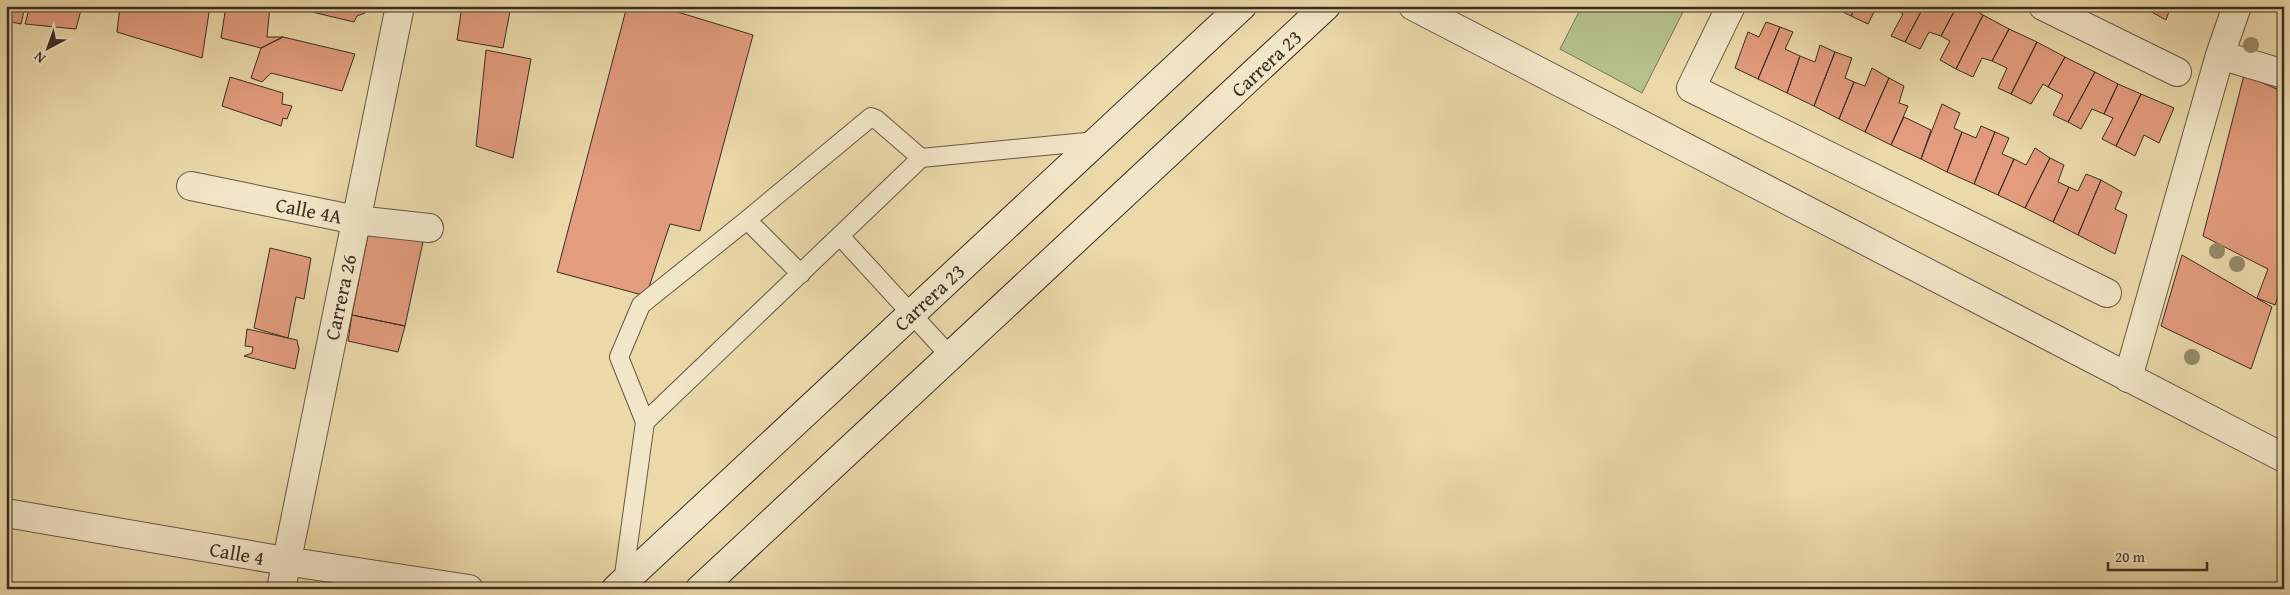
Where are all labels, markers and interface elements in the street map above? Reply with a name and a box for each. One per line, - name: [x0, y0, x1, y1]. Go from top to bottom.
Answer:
- north arrow: [22, 22, 72, 72]
- street label: Carrera 23: [1224, 23, 1308, 103]
- text: N: [29, 47, 50, 68]
- street label: Calle 4A: [273, 189, 345, 231]
- street label: Carrera 26: [317, 251, 363, 343]
- street label: Carrera 23: [887, 257, 971, 337]
- street label: Calle 4: [207, 534, 267, 572]
- scale bar: [2108, 540, 2206, 572]
- text: 20 m: [2115, 546, 2146, 567]

